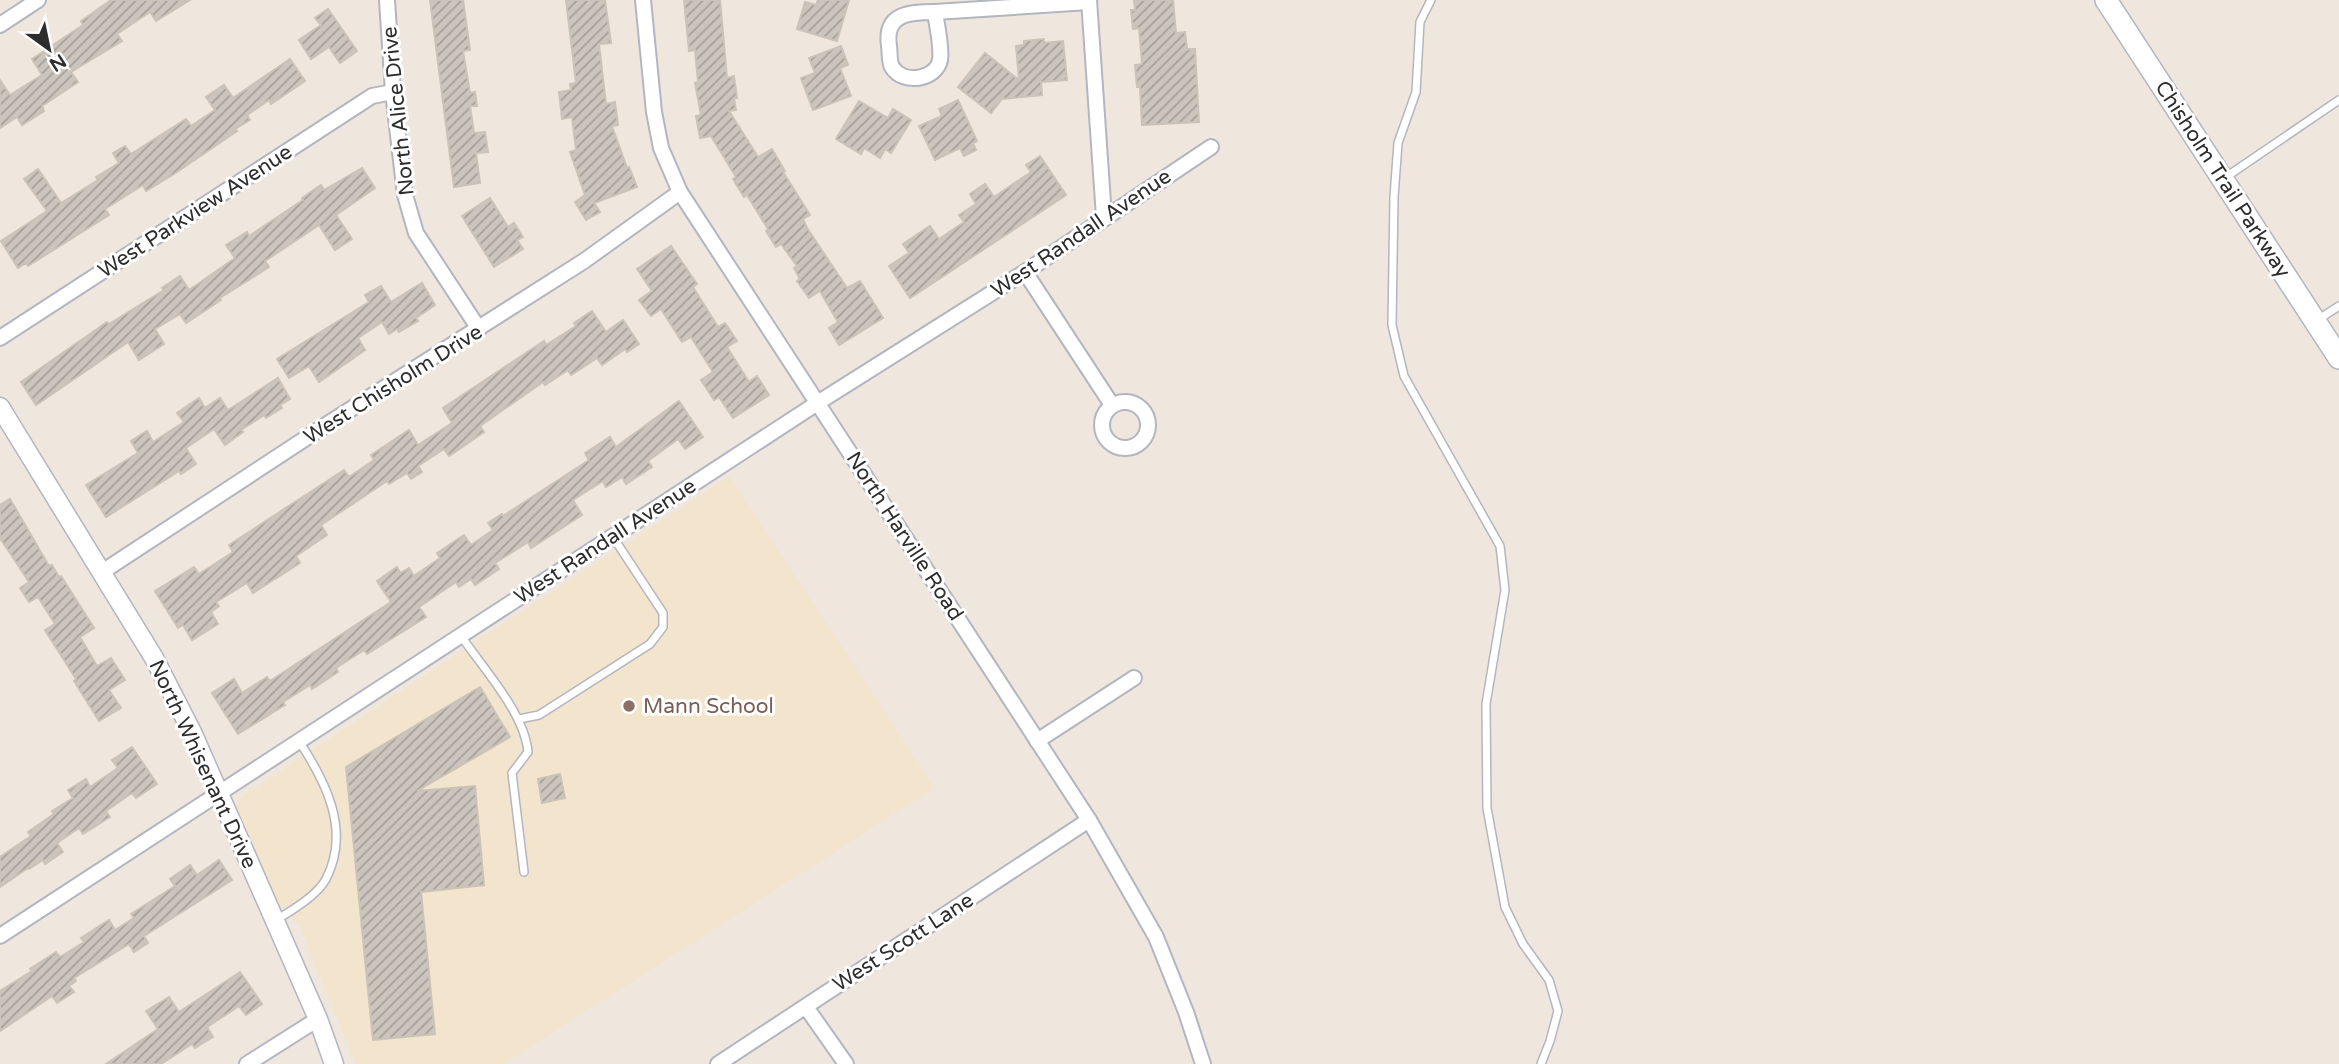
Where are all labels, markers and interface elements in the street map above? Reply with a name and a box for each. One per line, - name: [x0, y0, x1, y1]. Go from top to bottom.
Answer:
- north arrow: [14, 14, 84, 84]
- street label: North Alice Drive: [377, 25, 420, 197]
- text: N: [45, 49, 70, 76]
- street label: Chisholm Trail Parkway: [2150, 76, 2296, 282]
- street label: West Parkview Avenue: [94, 139, 297, 283]
- street label: West Randall Avenue: [987, 164, 1176, 303]
- street label: West Chisholm Drive: [299, 319, 487, 449]
- street label: North Harville Road: [841, 447, 969, 625]
- street label: West Randall Avenue: [510, 473, 701, 609]
- street label: North Whisenant Drive: [143, 656, 262, 873]
- place label: Mann School: [643, 694, 774, 719]
- marker: Mann School: [621, 698, 637, 714]
- street label: West Scott Lane: [828, 888, 978, 997]

